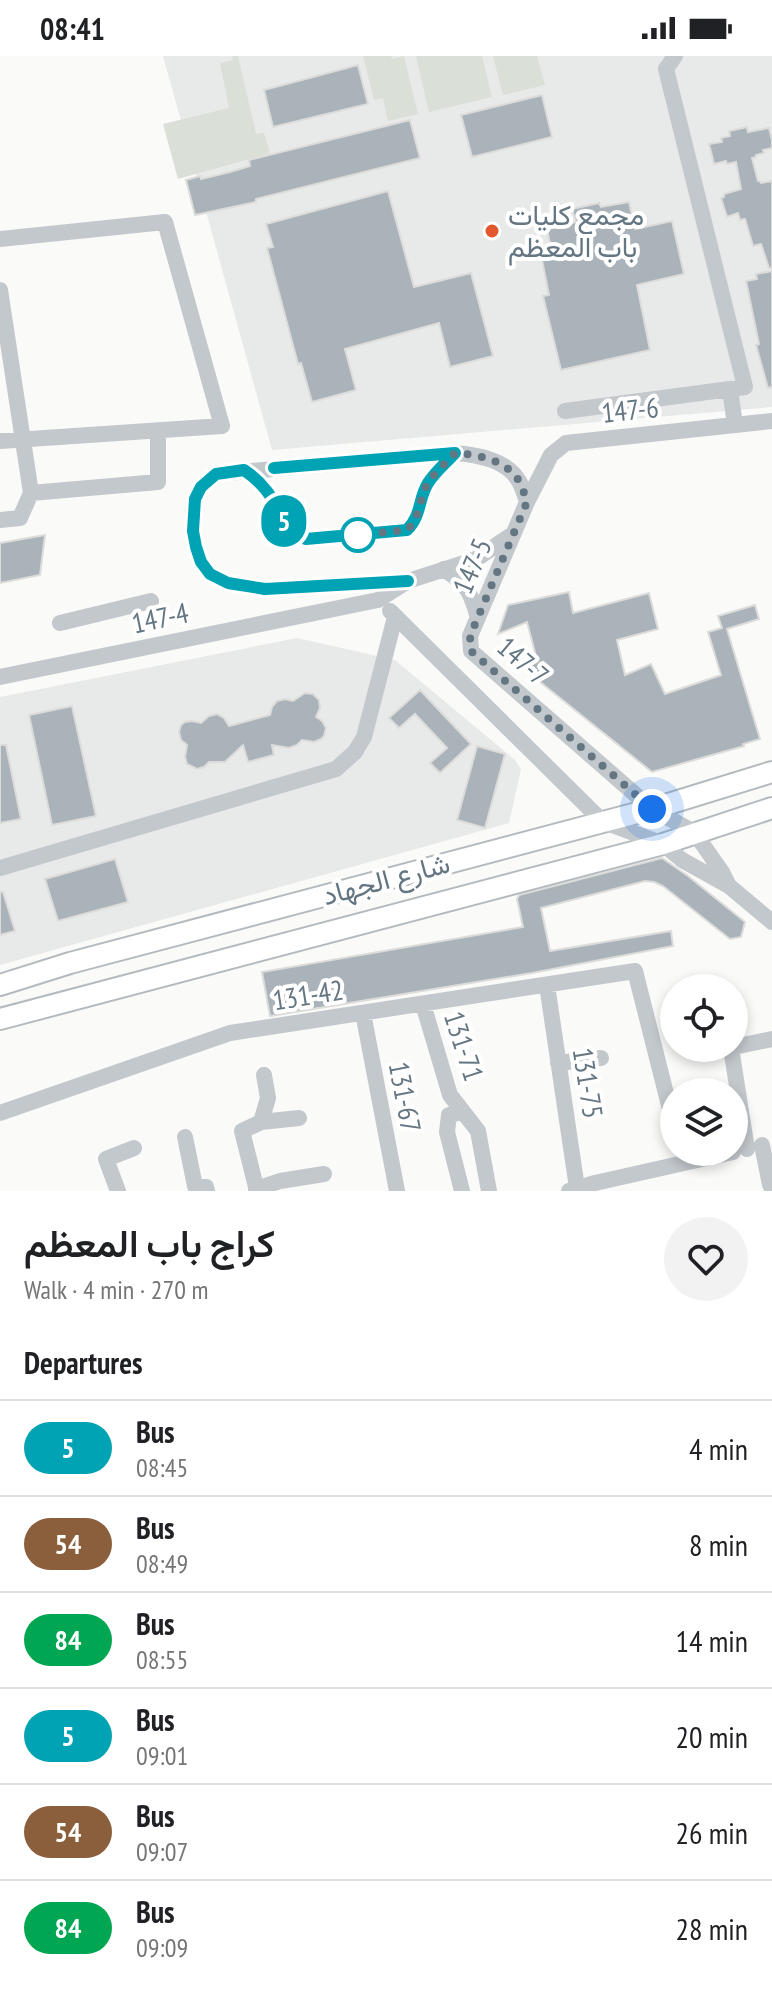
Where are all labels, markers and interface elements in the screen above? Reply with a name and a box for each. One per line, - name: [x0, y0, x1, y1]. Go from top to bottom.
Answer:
- text: 08:41: [40, 9, 105, 48]
- place label: مجمع كليات باب المعظم: [508, 196, 644, 266]
- marker: مجمع كليات باب المعظم: [483, 222, 501, 240]
- street label: 147-6: [600, 388, 660, 431]
- line badge: 5: [258, 495, 310, 547]
- text: 5: [277, 502, 291, 539]
- unlabelled marker: [341, 518, 375, 552]
- street label: 147-5: [443, 532, 500, 599]
- street label: 147-4: [128, 593, 192, 642]
- street label: 147-7: [490, 628, 557, 693]
- your location: [632, 789, 672, 829]
- street label: شارع الجهاد: [318, 844, 454, 914]
- street label: 131-42: [270, 971, 346, 1018]
- map controls: [660, 974, 748, 1166]
- button: locate: [660, 974, 748, 1062]
- street label: 131-71: [436, 1006, 493, 1085]
- street label: 131-75: [565, 1045, 612, 1121]
- street label: 131-67: [381, 1058, 430, 1135]
- button: layers: [660, 1078, 748, 1166]
- button: heart: [664, 1217, 748, 1301]
- text: كراج باب المعظم: [24, 1218, 275, 1267]
- text: Walk · 4 min · 270 m: [24, 1273, 208, 1306]
- text: Departures: [24, 1343, 142, 1382]
- text: Bus: [136, 1412, 175, 1451]
- text: 5: [61, 1429, 75, 1466]
- text: 4 min: [689, 1429, 748, 1468]
- text: 08:45: [136, 1451, 188, 1484]
- text: Bus: [136, 1508, 175, 1547]
- text: 54: [55, 1525, 81, 1562]
- text: 8 min: [689, 1525, 748, 1564]
- text: 08:49: [136, 1547, 188, 1580]
- text: Bus: [136, 1604, 175, 1643]
- text: 84: [55, 1621, 81, 1658]
- text: 14 min: [675, 1621, 748, 1660]
- text: 08:55: [136, 1643, 188, 1676]
- text: Bus: [136, 1700, 175, 1739]
- text: 5: [61, 1717, 75, 1754]
- text: 20 min: [675, 1717, 748, 1756]
- text: 09:01: [136, 1739, 188, 1772]
- text: Bus: [136, 1796, 175, 1835]
- text: 54: [55, 1813, 81, 1850]
- text: 26 min: [675, 1813, 748, 1852]
- text: 09:07: [136, 1835, 188, 1868]
- text: Bus: [136, 1892, 175, 1931]
- text: 84: [55, 1909, 81, 1946]
- text: 28 min: [675, 1909, 748, 1948]
- text: 09:09: [136, 1931, 188, 1964]

